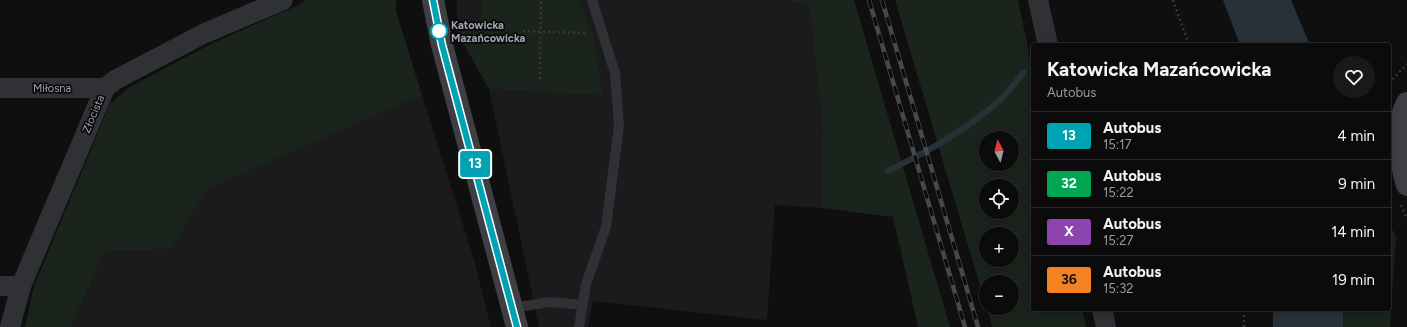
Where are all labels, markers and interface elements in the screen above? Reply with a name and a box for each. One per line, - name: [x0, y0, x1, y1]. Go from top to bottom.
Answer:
- place label: Katowicka Mazańcowicka: [451, 19, 526, 45]
- marker: Katowicka Mazańcowicka: [430, 22, 448, 40]
- button: heart: [1333, 56, 1375, 98]
- text: Katowicka Mazańcowicka: [1047, 58, 1271, 81]
- street label: Miłosna: [33, 82, 71, 95]
- text: Autobus: [1047, 85, 1096, 100]
- street label: Złocista: [80, 93, 107, 135]
- text: Autobus: [1103, 119, 1161, 137]
- text: 13: [1062, 127, 1076, 144]
- text: 4 min: [1337, 127, 1375, 145]
- north arrow: [979, 131, 1019, 171]
- map controls: [979, 131, 1019, 315]
- text: 15:17: [1103, 137, 1131, 152]
- line badge: 13: [457, 151, 493, 177]
- text: 13: [468, 155, 482, 172]
- text: Autobus: [1103, 167, 1161, 185]
- text: 32: [1061, 175, 1077, 192]
- text: 9 min: [1338, 175, 1375, 193]
- button: locate: [979, 179, 1019, 219]
- text: 15:22: [1103, 185, 1134, 200]
- text: Autobus: [1103, 215, 1161, 233]
- text: X: [1064, 223, 1074, 240]
- text: 14 min: [1331, 223, 1375, 241]
- button: +: [979, 227, 1019, 267]
- text: 15:27: [1103, 233, 1133, 248]
- text: Autobus: [1103, 263, 1161, 281]
- text: 36: [1061, 271, 1077, 288]
- text: 19 min: [1332, 271, 1375, 289]
- button: −: [979, 275, 1019, 315]
- text: 15:32: [1103, 281, 1133, 296]

